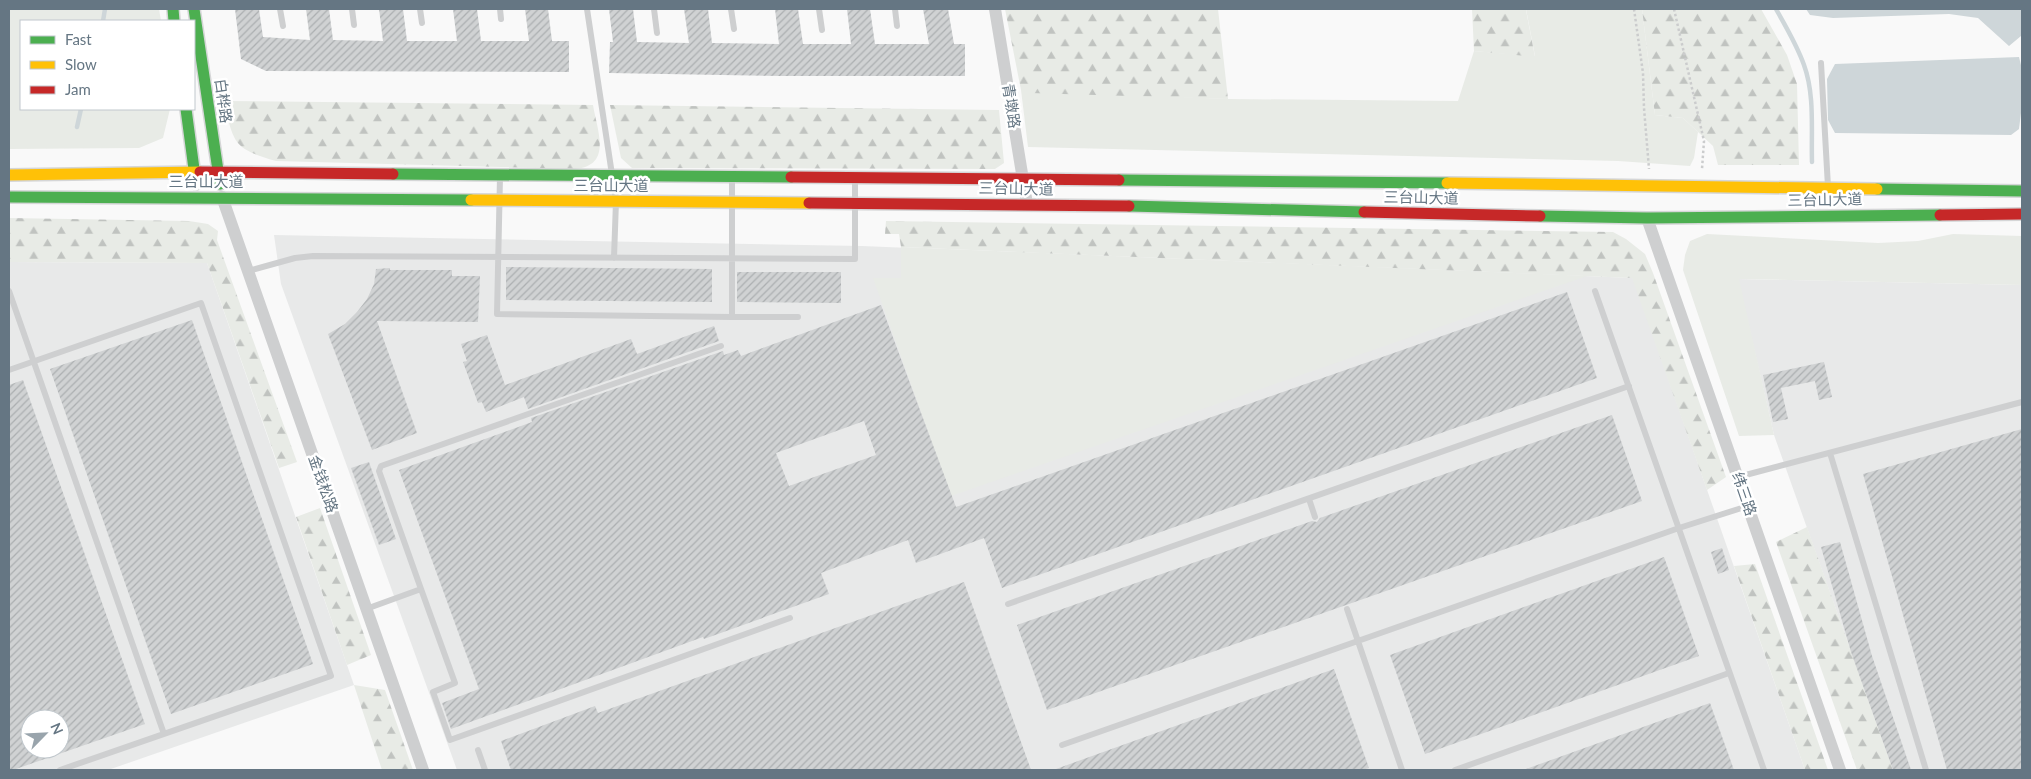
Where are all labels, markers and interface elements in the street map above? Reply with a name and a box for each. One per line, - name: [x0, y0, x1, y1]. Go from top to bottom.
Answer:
- legend: [20, 20, 195, 110]
- text: Fast: [65, 30, 92, 48]
- text: Slow: [65, 55, 97, 73]
- street label: 白桦路: [212, 77, 236, 124]
- text: Jam: [65, 80, 91, 98]
- street label: 青墩路: [1000, 82, 1024, 129]
- street label: 三台山大道: [168, 172, 244, 190]
- street label: 三台山大道: [573, 176, 649, 194]
- street label: 三台山大道: [978, 178, 1054, 198]
- street label: 三台山大道: [1383, 187, 1459, 207]
- street label: 三台山大道: [1787, 189, 1863, 209]
- street label: 金钱松路: [306, 452, 342, 515]
- street label: 纬三路: [1729, 469, 1761, 518]
- north arrow: [20, 709, 70, 759]
- text: N: [47, 720, 67, 737]

